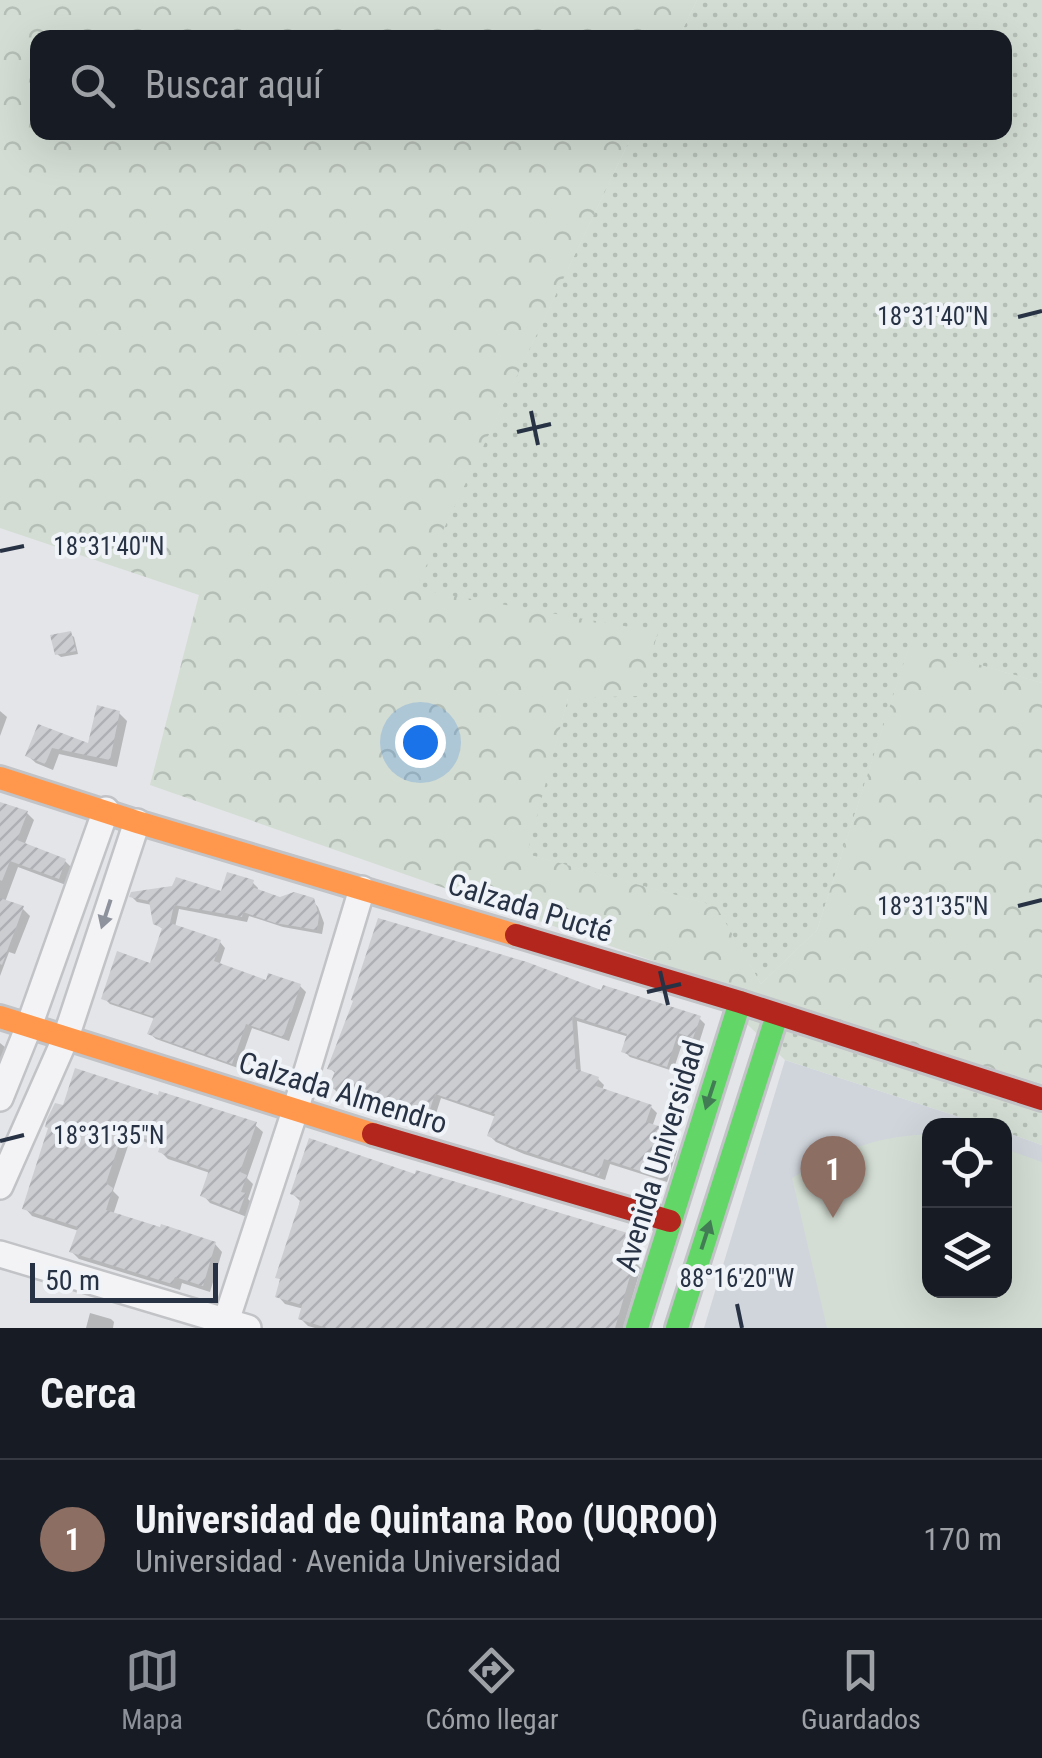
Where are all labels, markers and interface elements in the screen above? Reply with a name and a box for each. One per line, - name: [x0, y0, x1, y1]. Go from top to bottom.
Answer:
- search box: [30, 30, 1012, 140]
- icon: search: [65, 58, 120, 113]
- text: Buscar aquí: [145, 63, 322, 107]
- text: 18°31'40"N: [877, 302, 989, 331]
- text: 18°31'40"N: [53, 532, 165, 561]
- your location: [395, 717, 446, 768]
- street label: Calzada Pucté: [444, 866, 616, 949]
- text: 18°31'35"N: [877, 892, 989, 921]
- one-way arrow: [98, 900, 113, 930]
- street label: Avenida Universidad: [608, 1036, 711, 1276]
- street label: Calzada Almendro: [235, 1044, 452, 1141]
- one-way arrow: [702, 1081, 717, 1111]
- map controls: [922, 1118, 1012, 1298]
- button: locate: [922, 1118, 1012, 1208]
- text: 18°31'35"N: [53, 1121, 165, 1150]
- pin: 1: [800, 1136, 866, 1218]
- button: layers: [922, 1208, 1012, 1298]
- one-way arrow: [700, 1220, 715, 1250]
- scale bar: [30, 1258, 218, 1302]
- text: 50 m: [45, 1264, 100, 1297]
- text: 88°16'20"W: [680, 1264, 794, 1293]
- text: Cerca: [40, 1369, 137, 1418]
- text: Universidad de Quintana Roo (UQROO): [135, 1498, 718, 1542]
- text: 1: [64, 1520, 81, 1558]
- text: 170 m: [923, 1520, 1002, 1558]
- text: Universidad · Avenida Universidad: [135, 1542, 561, 1580]
- tab: Mapa: [121, 1643, 183, 1736]
- tab: Cómo llegar: [425, 1643, 559, 1736]
- tab: Guardados: [801, 1643, 921, 1736]

